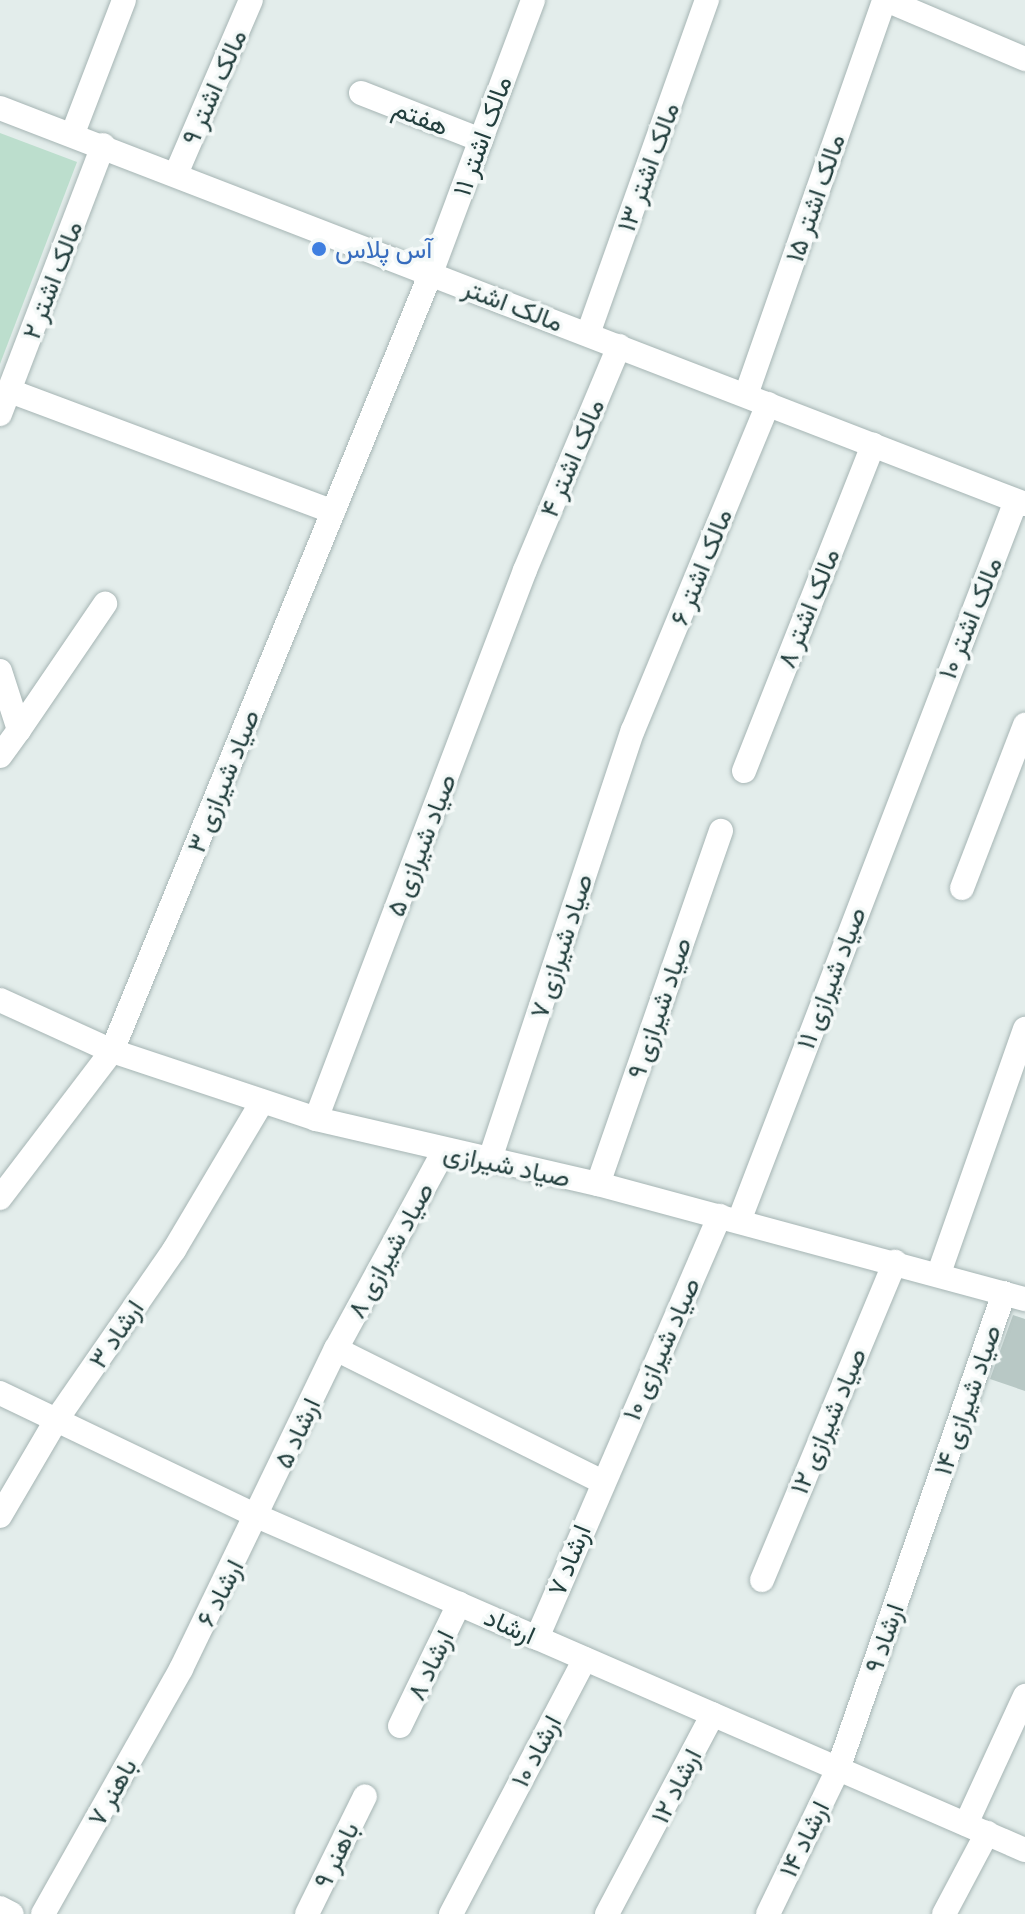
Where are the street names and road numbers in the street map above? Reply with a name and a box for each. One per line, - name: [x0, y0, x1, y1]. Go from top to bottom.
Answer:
- street label: مالک اشتر ۹: [175, 24, 253, 150]
- street label: مالک اشتر ۱۱: [446, 72, 518, 200]
- street label: هفتم: [389, 92, 453, 142]
- street label: مالک اشتر ۱۳: [610, 98, 686, 236]
- street label: مالک اشتر ۱۵: [779, 130, 851, 266]
- street label: مالک اشتر ۲: [15, 217, 89, 343]
- street label: مالک اشتر: [459, 272, 567, 338]
- street label: مالک اشتر ۴: [533, 394, 611, 522]
- street label: مالک اشتر ۶: [663, 504, 739, 630]
- street label: مالک اشتر ۸: [770, 544, 846, 672]
- street label: مالک اشتر ۱۰: [931, 552, 1009, 684]
- street label: صیاد شیرازی ۳: [180, 705, 266, 857]
- street label: صیاد شیرازی ۵: [380, 769, 462, 921]
- street label: صیاد شیرازی ۷: [523, 870, 599, 1022]
- street label: صیاد شیرازی ۱۱: [790, 903, 872, 1053]
- street label: صیاد شیرازی ۹: [620, 933, 698, 1083]
- street label: صیاد شیرازی: [441, 1136, 573, 1194]
- street label: صیاد شیرازی ۸: [340, 1177, 440, 1323]
- street label: صیاد شیرازی ۱۰: [616, 1273, 706, 1425]
- street label: ارشاد ۳: [82, 1294, 150, 1374]
- street label: صیاد شیرازی ۱۴: [927, 1321, 1007, 1479]
- street label: صیاد شیرازی ۱۲: [783, 1343, 873, 1499]
- street label: ارشاد ۵: [267, 1393, 327, 1473]
- street label: ارشاد ۷: [541, 1520, 597, 1600]
- street label: ارشاد ۶: [190, 1554, 250, 1632]
- street label: ارشاد ۹: [858, 1599, 910, 1677]
- street label: ارشاد: [480, 1601, 540, 1651]
- street label: ارشاد ۸: [400, 1625, 460, 1705]
- street label: ارشاد ۱۰: [504, 1710, 568, 1792]
- street label: ارشاد ۱۲: [644, 1743, 708, 1829]
- street label: باهنر ۷: [81, 1753, 143, 1831]
- street label: ارشاد ۱۴: [772, 1796, 836, 1882]
- street label: باهنر ۹: [307, 1817, 365, 1893]

